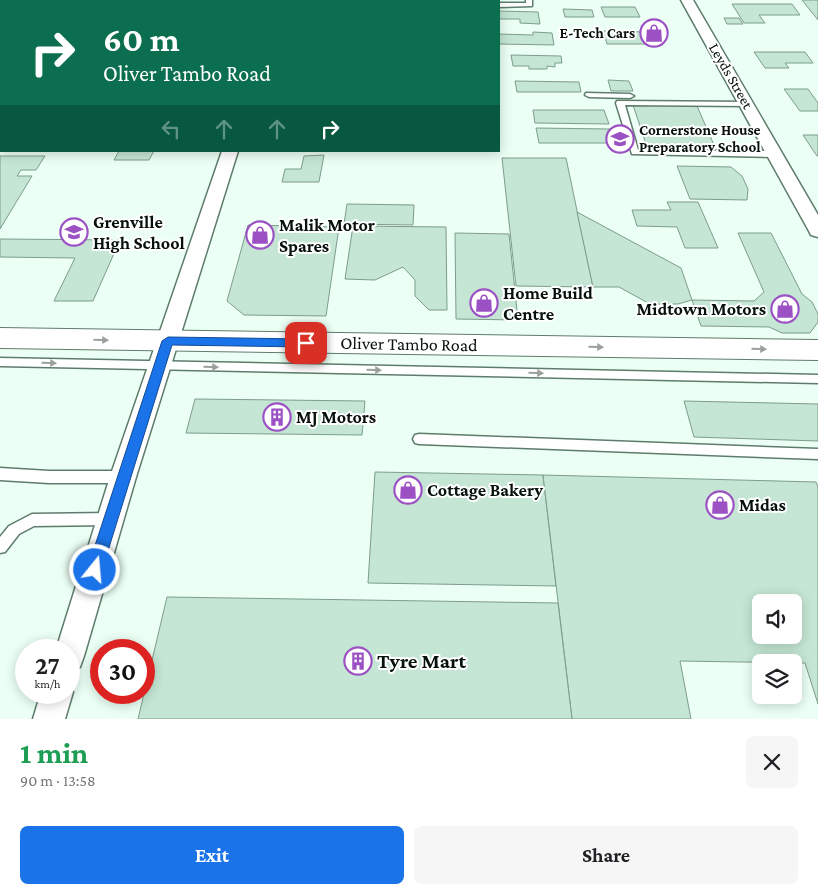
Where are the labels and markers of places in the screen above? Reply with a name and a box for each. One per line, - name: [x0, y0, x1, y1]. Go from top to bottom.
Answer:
- shop icon: E-Tech Cars: [639, 18, 669, 48]
- place label: E-Tech Cars: [559, 25, 635, 41]
- place label: Cornerstone House Preparatory School: [639, 122, 761, 155]
- school or university icon: Cornerstone House Preparatory School: [605, 124, 635, 154]
- place label: Grenville High School: [93, 212, 185, 253]
- place label: Malik Motor Spares: [279, 215, 375, 256]
- school or university icon: Grenville High School: [59, 217, 89, 247]
- shop icon: Malik Motor Spares: [245, 220, 275, 250]
- place label: Home Build Centre: [503, 283, 593, 324]
- shop icon: Home Build Centre: [469, 288, 499, 318]
- shop icon: Midtown Motors: [770, 294, 800, 324]
- place label: Midtown Motors: [637, 299, 766, 319]
- pin: [285, 322, 327, 364]
- building icon: MJ Motors: [262, 402, 292, 432]
- place label: MJ Motors: [296, 407, 376, 427]
- shop icon: Cottage Bakery: [393, 475, 423, 505]
- place label: Cottage Bakery: [427, 480, 543, 500]
- shop icon: Midas: [705, 490, 735, 520]
- place label: Midas: [739, 495, 786, 515]
- building icon: Tyre Mart: [343, 646, 373, 676]
- place label: Tyre Mart: [377, 649, 466, 673]

